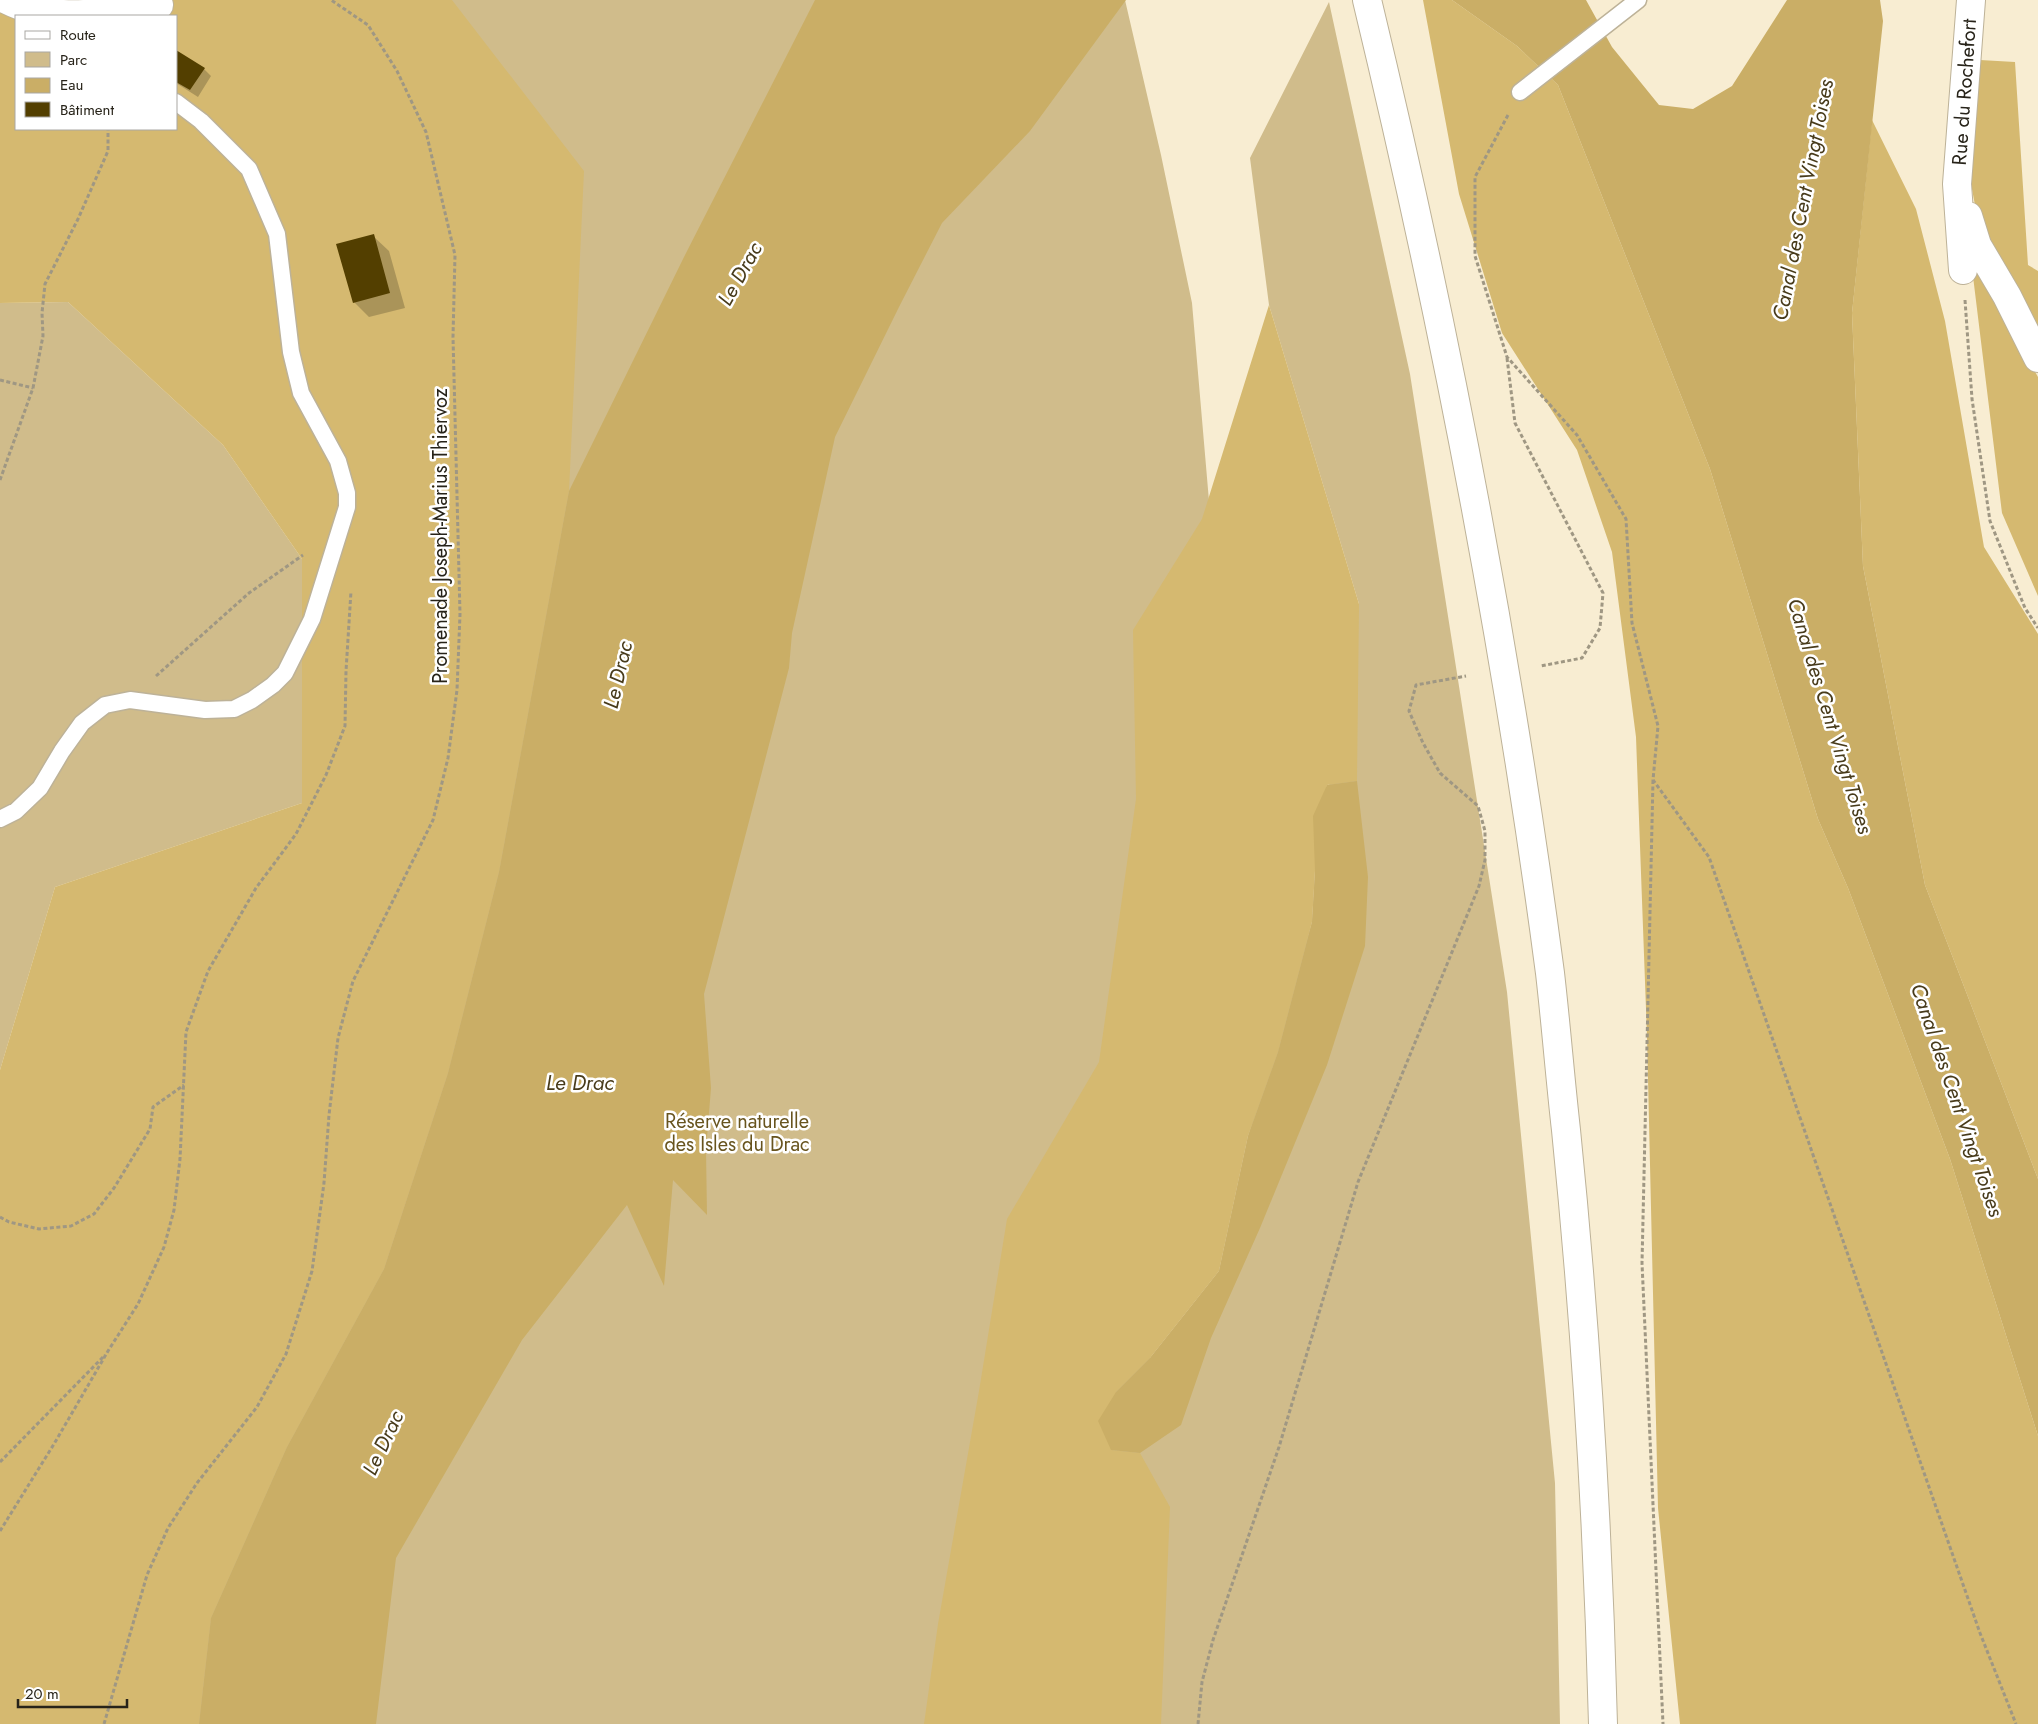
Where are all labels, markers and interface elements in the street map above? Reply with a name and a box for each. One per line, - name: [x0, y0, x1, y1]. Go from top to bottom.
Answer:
- legend: [15, 15, 178, 130]
- street label: Rue du Rochefort: [1945, 18, 1984, 166]
- text: Route: [60, 24, 96, 46]
- text: Parc: [60, 49, 87, 71]
- text: Eau: [60, 74, 83, 96]
- water label: Canal des Cent Vingt Toises: [1765, 76, 1841, 323]
- text: Bâtiment: [60, 99, 114, 121]
- water label: Le Drac: [710, 237, 770, 311]
- street label: Promenade Joseph-Marius Thiervoz: [426, 388, 455, 684]
- water label: Canal des Cent Vingt Toises: [1780, 595, 1880, 838]
- water label: Le Drac: [596, 638, 640, 712]
- water label: Canal des Cent Vingt Toises: [1903, 979, 2011, 1221]
- water label: Le Drac: [546, 1068, 614, 1098]
- park label: Réserve naturelle des Isles du Drac: [664, 1107, 810, 1159]
- water label: Le Drac: [355, 1406, 411, 1480]
- scale bar: [18, 1676, 126, 1708]
- text: 20 m: [25, 1683, 59, 1705]

